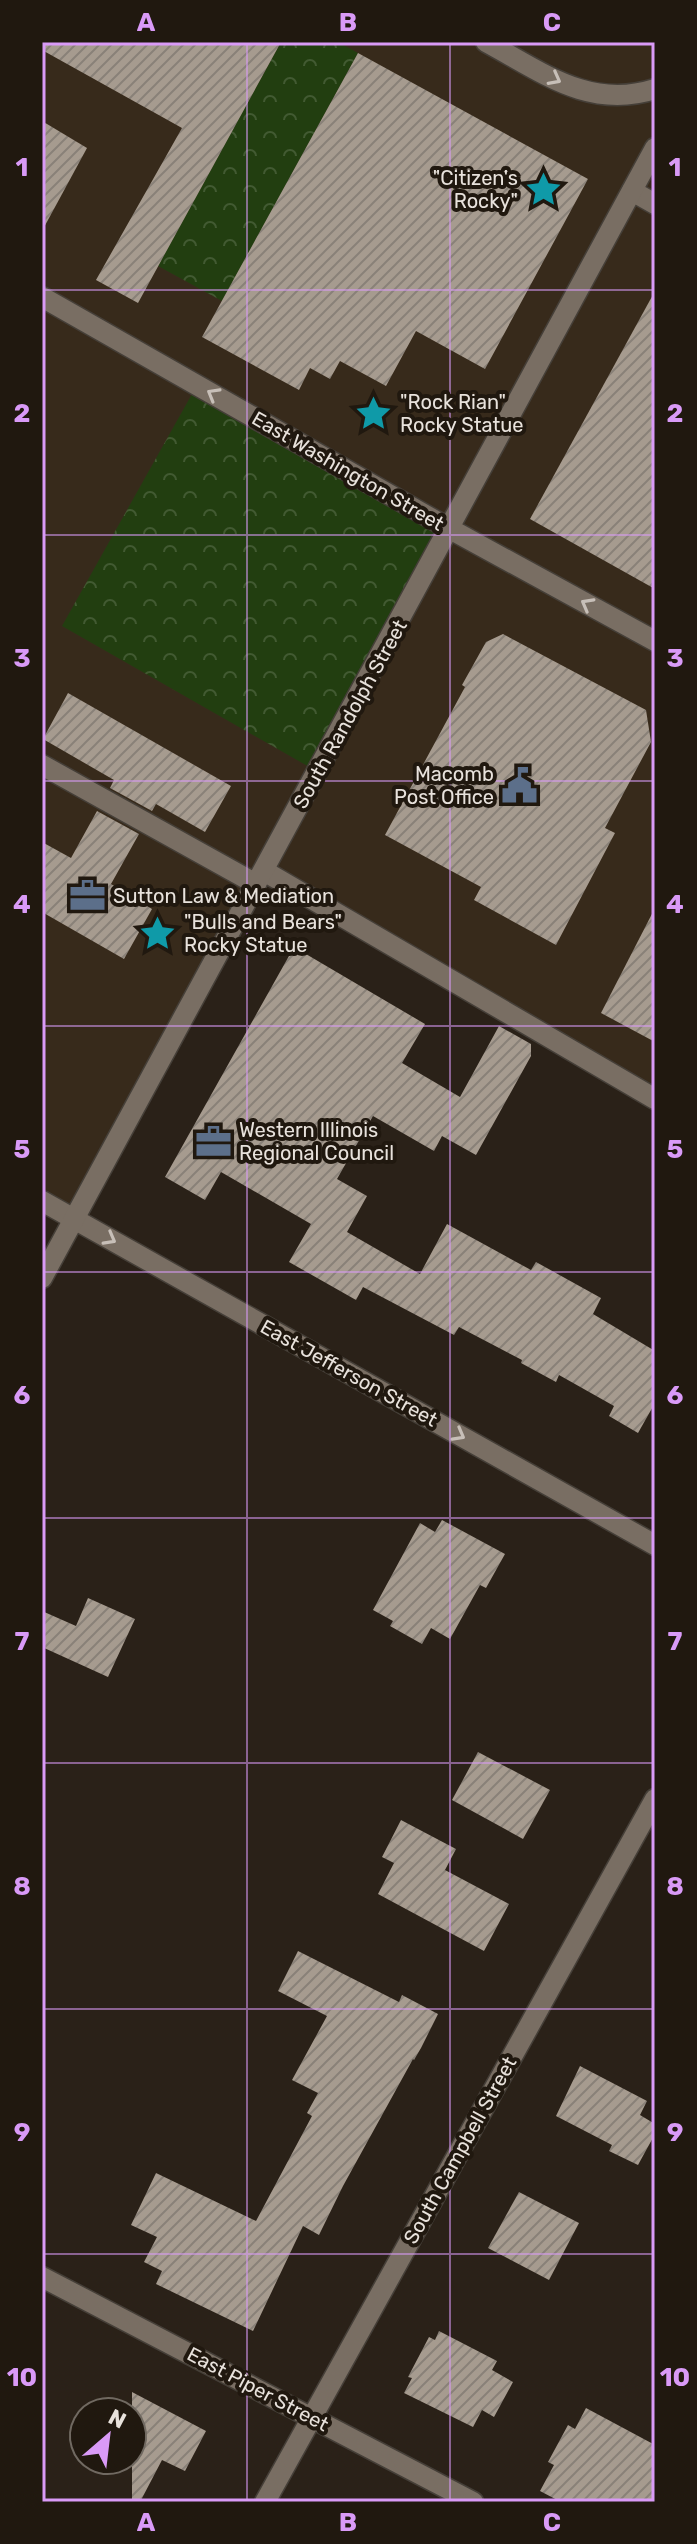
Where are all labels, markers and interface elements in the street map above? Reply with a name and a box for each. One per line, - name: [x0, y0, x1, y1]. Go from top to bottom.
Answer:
- text: A: [137, 7, 156, 38]
- text: B: [339, 7, 357, 38]
- text: C: [543, 7, 561, 38]
- one-way arrow: [546, 70, 561, 85]
- text: 1: [16, 152, 28, 183]
- text: 1: [669, 152, 681, 183]
- place label: "Citizen's Rocky": [433, 166, 518, 213]
- place icon: "Citizen's Rocky": [525, 170, 563, 208]
- one-way arrow: [208, 388, 222, 404]
- place label: "Rock Rian" Rocky Statue: [400, 390, 524, 437]
- place icon: "Rock Rian" Rocky Statue: [355, 395, 393, 433]
- text: 2: [14, 398, 30, 429]
- text: 2: [667, 398, 683, 429]
- street label: East Washington Street: [248, 406, 448, 536]
- one-way arrow: [580, 598, 595, 613]
- street label: South Randolph Street: [288, 615, 412, 813]
- text: 3: [13, 643, 31, 674]
- text: 3: [666, 643, 684, 674]
- place label: Macomb Post Office: [394, 762, 494, 809]
- public building icon: Macomb Post Office: [501, 766, 539, 804]
- office icon: Sutton Law & Mediation: [68, 877, 106, 915]
- place label: Sutton Law & Mediation: [113, 884, 334, 908]
- text: 4: [13, 889, 31, 920]
- text: 4: [666, 889, 684, 920]
- place label: "Bulls and Bears" Rocky Statue: [184, 910, 342, 957]
- place icon: "Bulls and Bears" Rocky Statue: [139, 914, 177, 952]
- place label: Western Illinois Regional Council: [239, 1118, 394, 1165]
- office icon: Western Illinois Regional Council: [194, 1122, 232, 1160]
- text: 5: [14, 1134, 30, 1165]
- text: 5: [667, 1134, 683, 1165]
- one-way arrow: [101, 1229, 116, 1245]
- street label: East Jefferson Street: [256, 1314, 442, 1432]
- text: 6: [14, 1380, 31, 1411]
- text: 6: [667, 1380, 684, 1411]
- one-way arrow: [450, 1425, 465, 1441]
- text: 7: [15, 1626, 30, 1657]
- text: 7: [668, 1626, 683, 1657]
- text: 8: [13, 1871, 31, 1902]
- text: 8: [666, 1871, 684, 1902]
- street label: South Campbell Street: [398, 2052, 522, 2248]
- text: 9: [14, 2117, 30, 2148]
- text: 9: [667, 2117, 683, 2148]
- street label: East Piper Street: [183, 2342, 333, 2436]
- text: 10: [7, 2362, 37, 2393]
- text: 10: [660, 2362, 690, 2393]
- north arrow: [68, 2396, 148, 2476]
- text: N: [104, 2403, 130, 2434]
- text: A: [137, 2507, 156, 2538]
- text: B: [339, 2507, 357, 2538]
- text: C: [543, 2507, 561, 2538]

